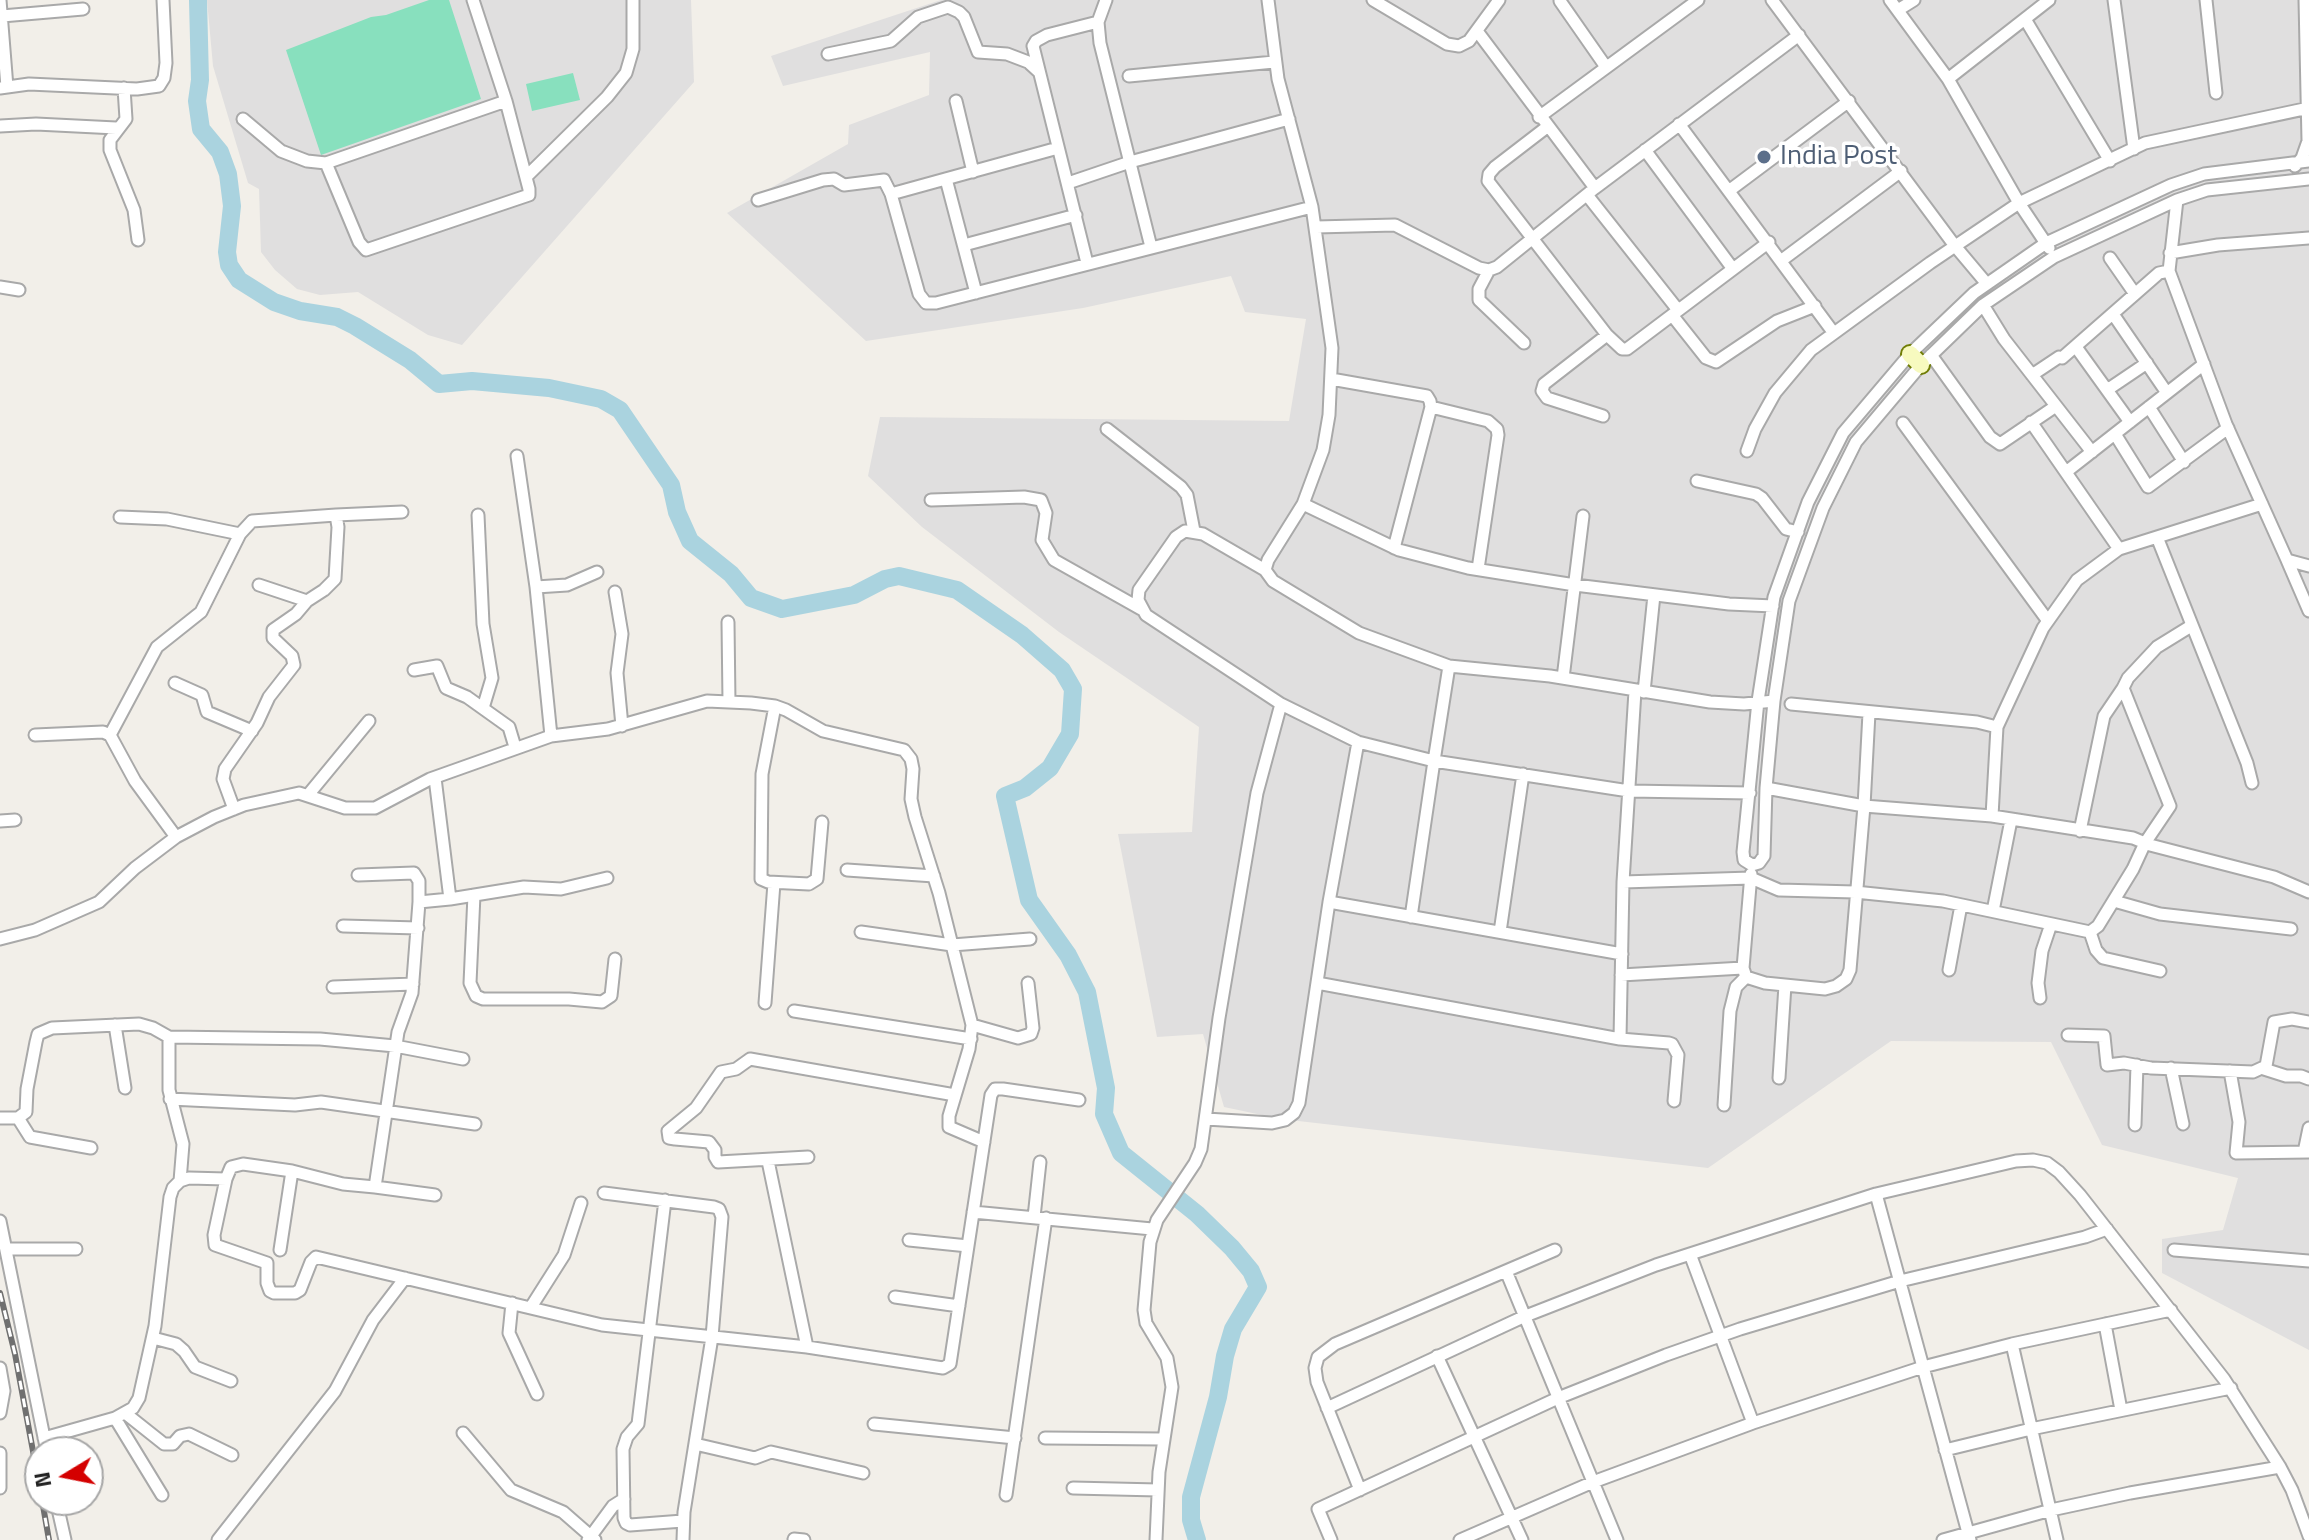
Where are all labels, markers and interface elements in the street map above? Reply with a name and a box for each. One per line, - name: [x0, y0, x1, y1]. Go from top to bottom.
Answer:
- place label: India Post: [1780, 140, 1897, 174]
- marker: India Post: [1755, 148, 1773, 166]
- north arrow: [24, 1436, 104, 1516]
- text: N: [24, 1469, 60, 1490]

